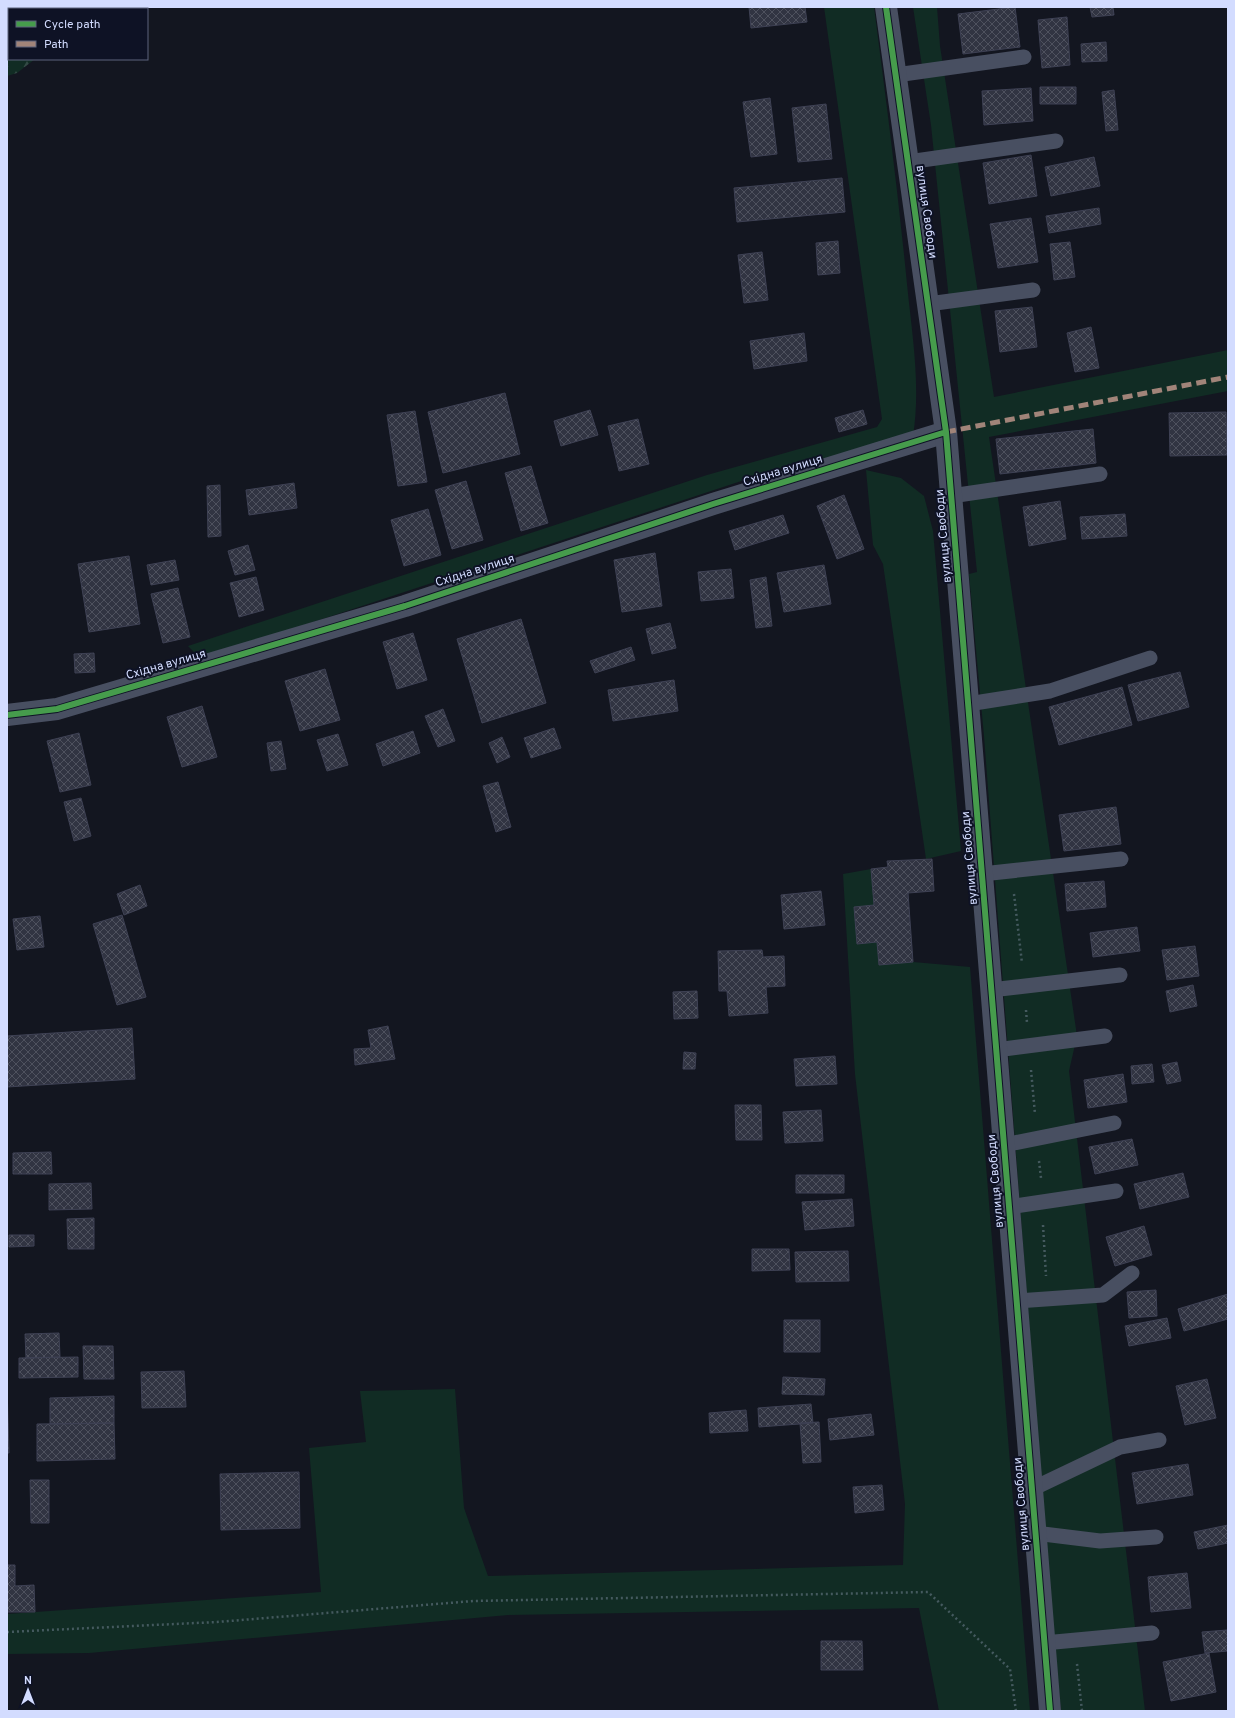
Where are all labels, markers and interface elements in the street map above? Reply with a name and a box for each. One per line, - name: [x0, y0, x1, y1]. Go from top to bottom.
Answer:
- legend: [8, 8, 148, 60]
- text: Cycle path: [44, 17, 101, 33]
- text: Path: [44, 37, 69, 53]
- street label: вулиця Свободи: [912, 164, 940, 260]
- street label: Східна вулиця: [741, 451, 825, 491]
- street label: вулиця Свободи: [932, 488, 956, 584]
- street label: Східна вулиця: [433, 551, 517, 591]
- street label: Східна вулиця: [124, 646, 208, 684]
- street label: вулиця Свободи: [958, 810, 982, 906]
- street label: вулиця Свободи: [984, 1133, 1008, 1229]
- street label: вулиця Свободи: [1010, 1456, 1034, 1552]
- north arrow: [8, 1670, 48, 1710]
- text: N: [24, 1674, 32, 1688]

